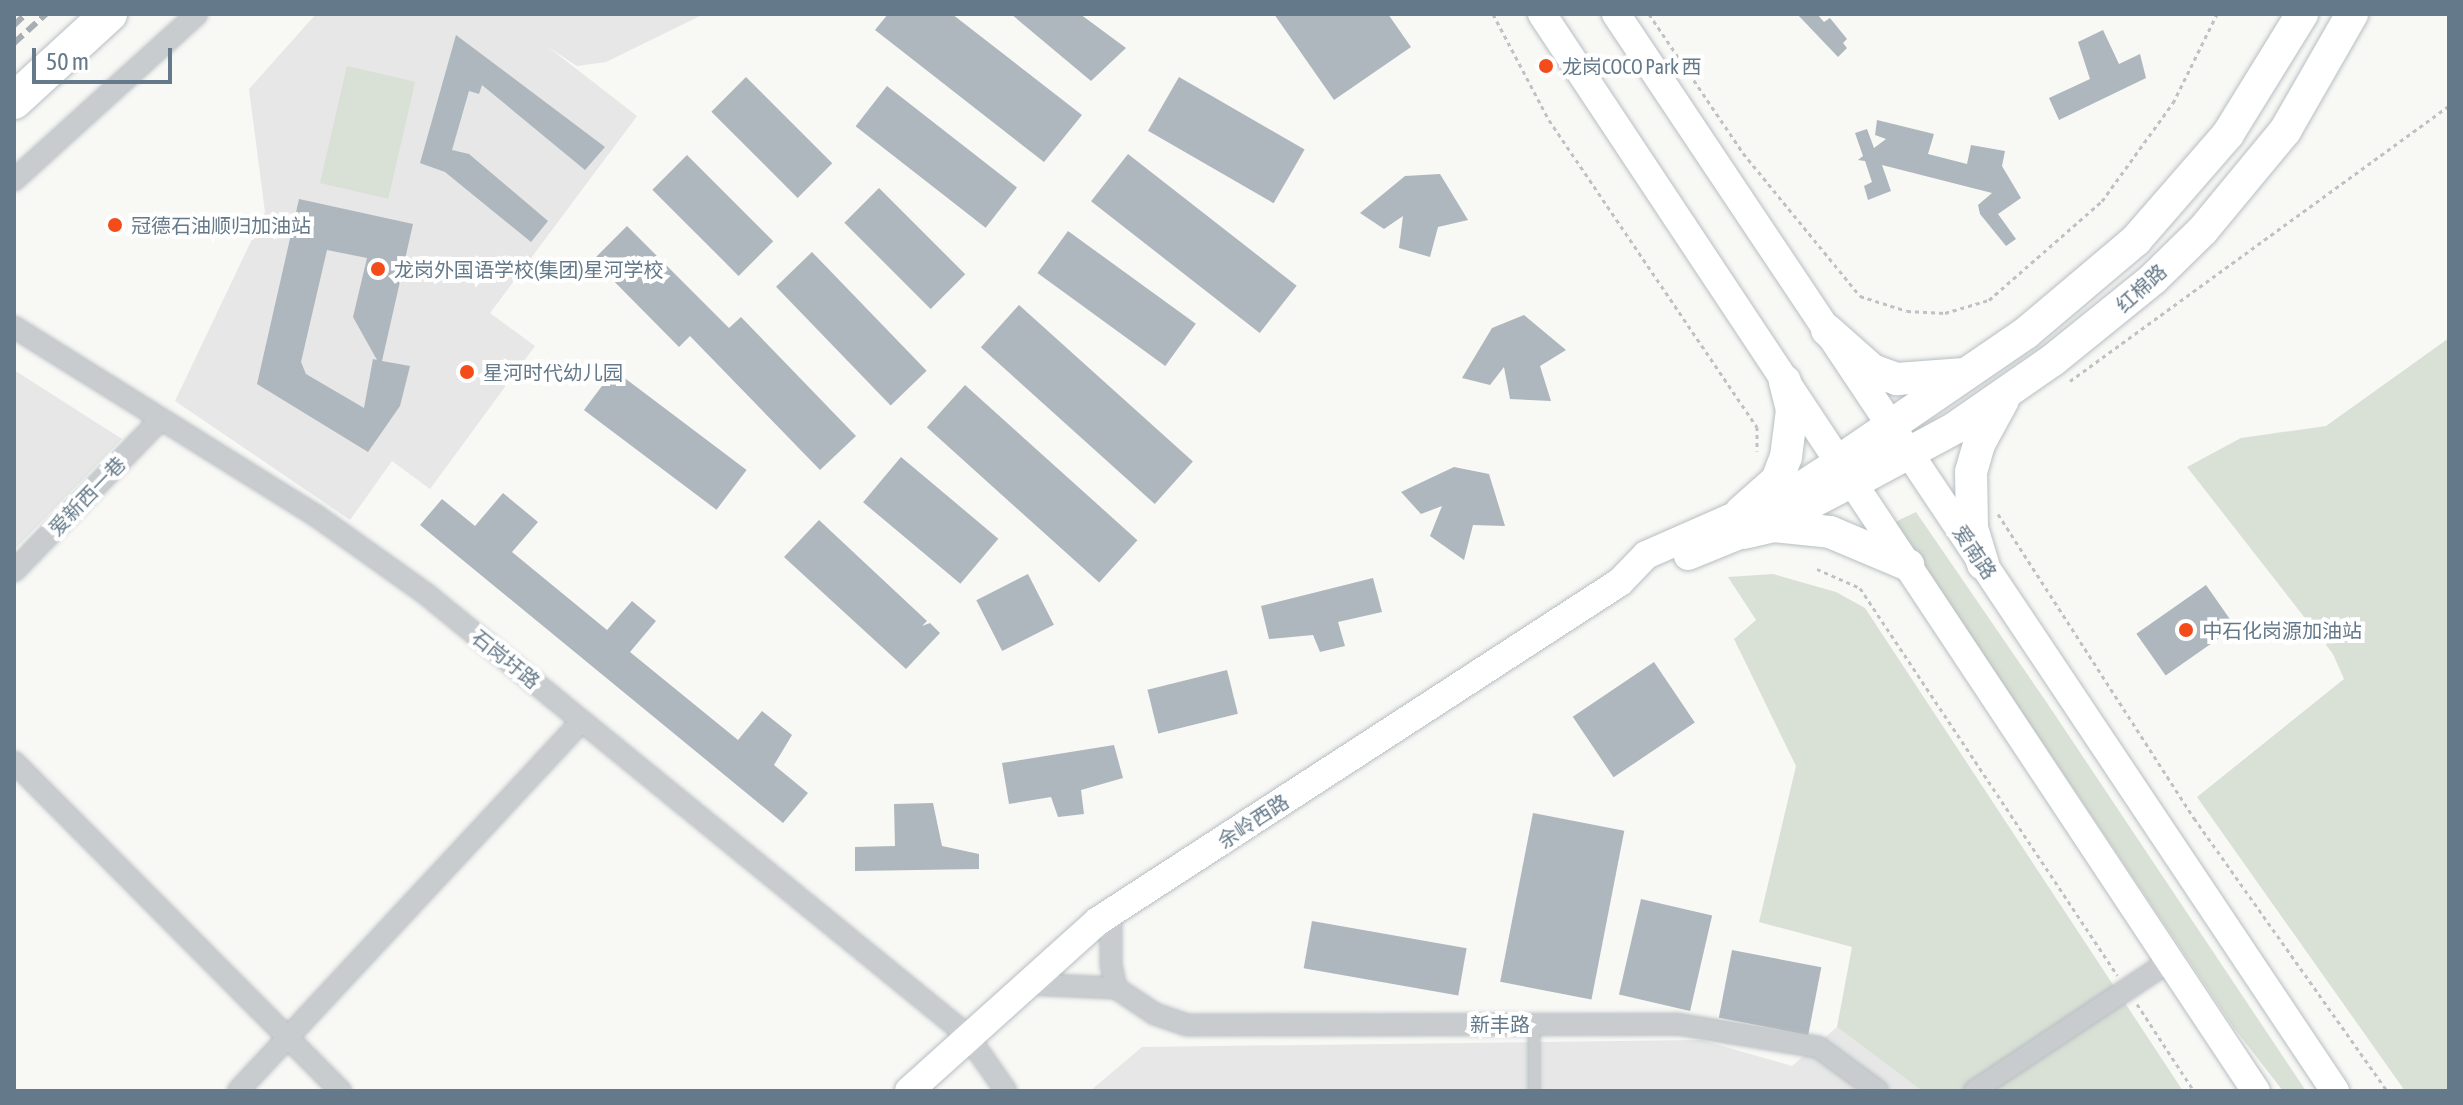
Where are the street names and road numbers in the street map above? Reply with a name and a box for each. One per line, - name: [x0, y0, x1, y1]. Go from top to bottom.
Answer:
- street label: 红棉路: [2111, 259, 2171, 317]
- street label: 爱新西一巷: [44, 452, 130, 540]
- street label: 爱南路: [1948, 520, 2002, 584]
- street label: 石岗圩路: [467, 625, 545, 693]
- street label: 余岭西路: [1213, 789, 1293, 853]
- street label: 新丰路: [1470, 1012, 1530, 1036]

